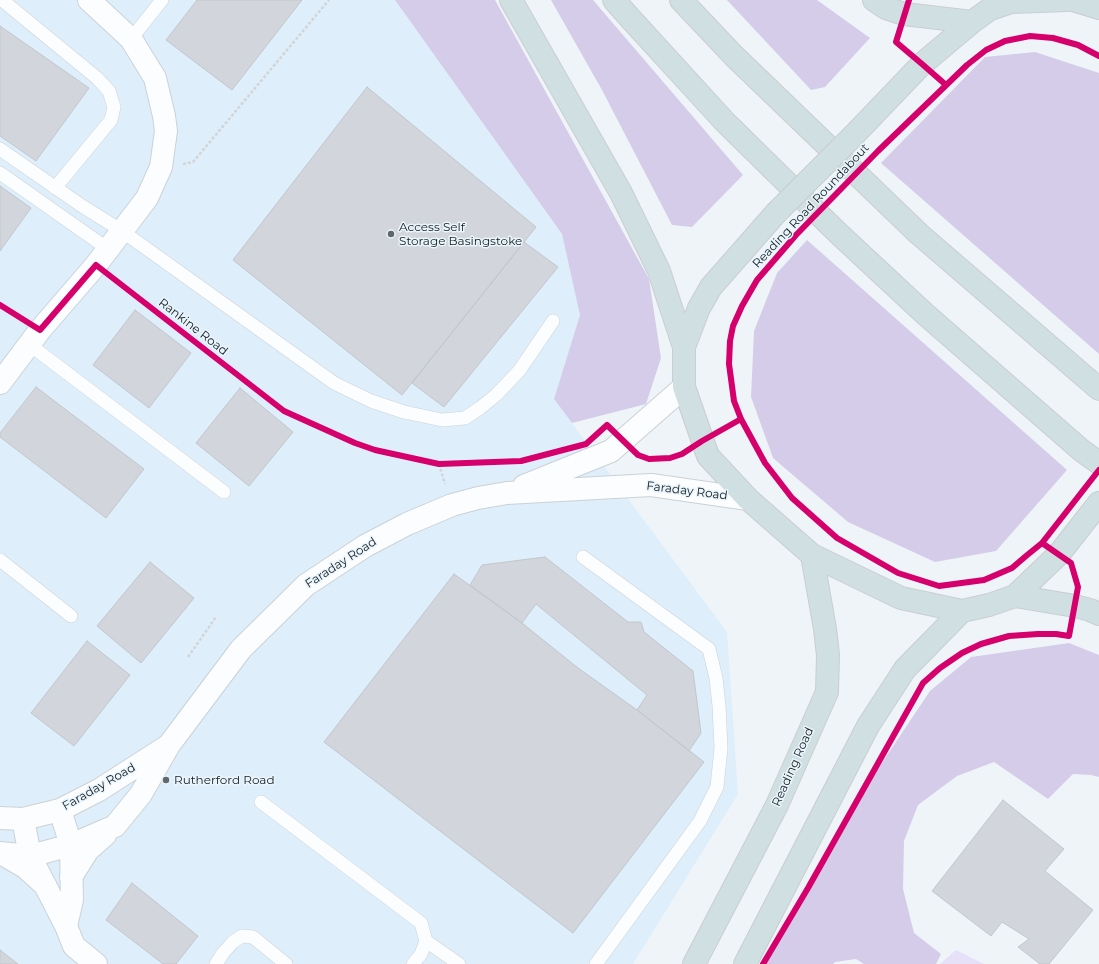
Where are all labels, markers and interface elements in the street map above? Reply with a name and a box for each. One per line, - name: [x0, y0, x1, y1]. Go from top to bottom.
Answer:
- street label: Reading Road Roundabout: [750, 141, 872, 271]
- place label: Access Self Storage Basingstoke: [399, 220, 522, 248]
- marker: Access Self Storage Basingstoke: [386, 229, 396, 239]
- street label: Rankine Road: [155, 295, 231, 359]
- street label: Faraday Road: [646, 479, 728, 503]
- street label: Faraday Road: [303, 535, 379, 591]
- street label: Reading Road: [769, 725, 817, 809]
- street label: Faraday Road: [60, 760, 138, 814]
- place label: Rutherford Road: [174, 773, 275, 787]
- marker: Rutherford Road: [161, 775, 171, 785]

